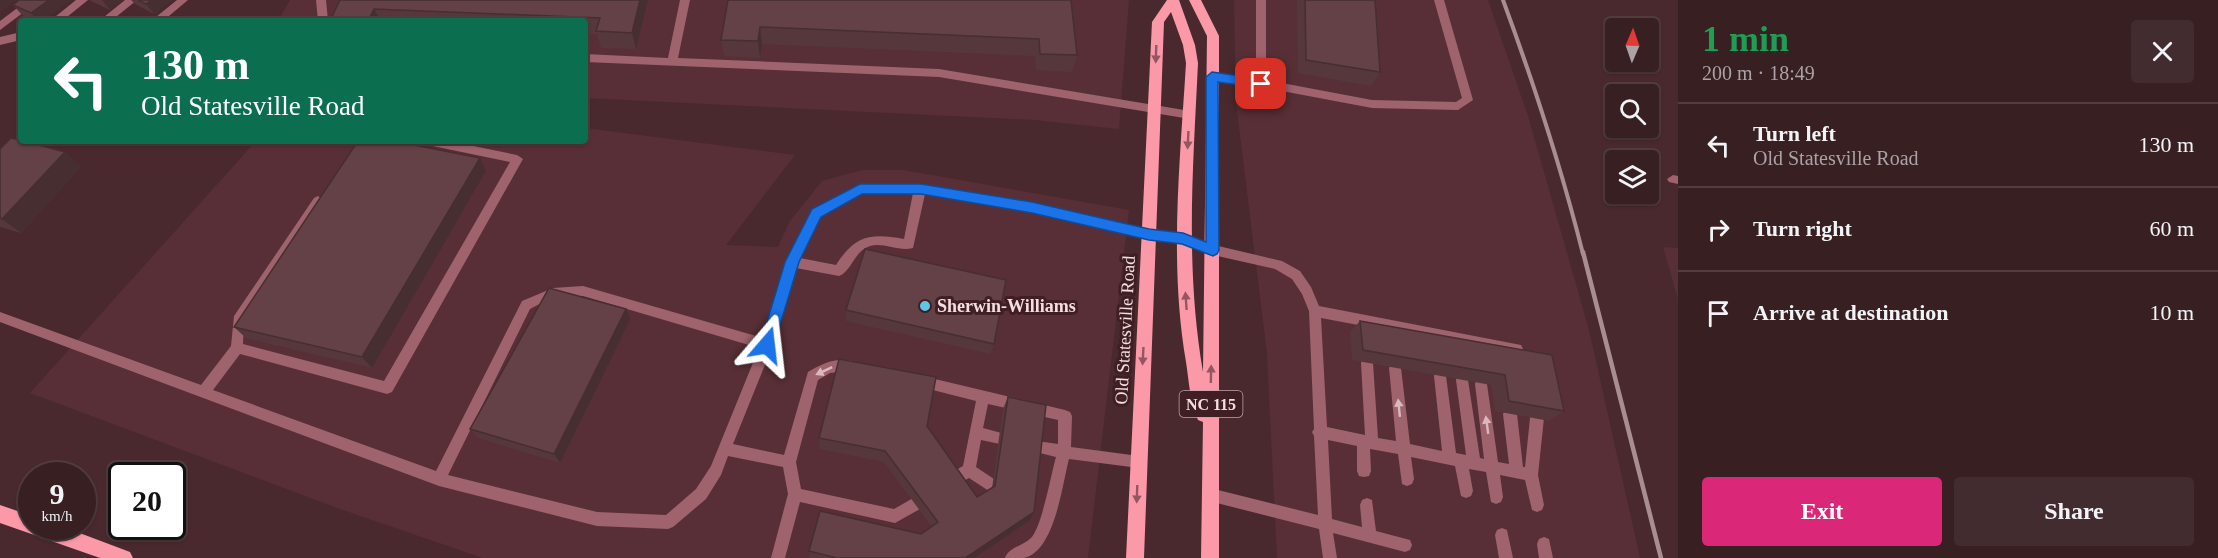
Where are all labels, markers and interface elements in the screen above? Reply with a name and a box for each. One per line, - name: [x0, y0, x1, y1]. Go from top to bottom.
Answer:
- north arrow: [1605, 18, 1659, 72]
- map controls: [1605, 18, 1659, 204]
- text: 1 min: [1702, 19, 1789, 59]
- button: close: [2131, 20, 2194, 83]
- icon: left: [42, 42, 120, 120]
- text: 130 m: [141, 42, 250, 88]
- one-way arrow: [1152, 45, 1161, 64]
- pin: [1235, 58, 1286, 109]
- text: 200 m · 18:49: [1702, 62, 1815, 84]
- icon: arrive: [1244, 67, 1277, 100]
- button: search: [1605, 84, 1659, 138]
- text: Old Statesville Road: [141, 91, 364, 121]
- text: Turn left: [1753, 121, 1836, 146]
- icon: left: [1702, 129, 1735, 162]
- one-way arrow: [1184, 130, 1193, 149]
- text: 130 m: [2138, 132, 2194, 157]
- text: Old Statesville Road: [1753, 147, 1919, 169]
- button: layers: [1605, 150, 1659, 204]
- icon: right: [1702, 213, 1735, 246]
- text: Turn right: [1753, 216, 1852, 241]
- text: 60 m: [2149, 216, 2194, 241]
- street label: Old Statesville Road: [1111, 255, 1139, 405]
- one-way arrow: [1182, 292, 1191, 311]
- place label: Sherwin-Williams: [937, 296, 1076, 316]
- icon: arrive: [1702, 297, 1735, 330]
- marker: Sherwin-Williams: [918, 299, 932, 313]
- text: Arrive at destination: [1753, 300, 1949, 325]
- text: 10 m: [2149, 300, 2194, 325]
- position arrow: [735, 313, 799, 377]
- one-way arrow: [1139, 347, 1148, 366]
- one-way arrow: [1206, 364, 1216, 383]
- one-way arrow: [816, 366, 833, 375]
- road number: NC 115: [1180, 391, 1242, 417]
- one-way arrow: [1394, 399, 1404, 418]
- one-way arrow: [1482, 416, 1491, 435]
- speed limit sign: 20: [108, 462, 186, 540]
- text: 9: [50, 477, 65, 510]
- button: Exit: [1702, 477, 1942, 546]
- button: Share: [1954, 477, 2194, 546]
- one-way arrow: [1133, 485, 1142, 504]
- text: km/h: [42, 508, 72, 524]

